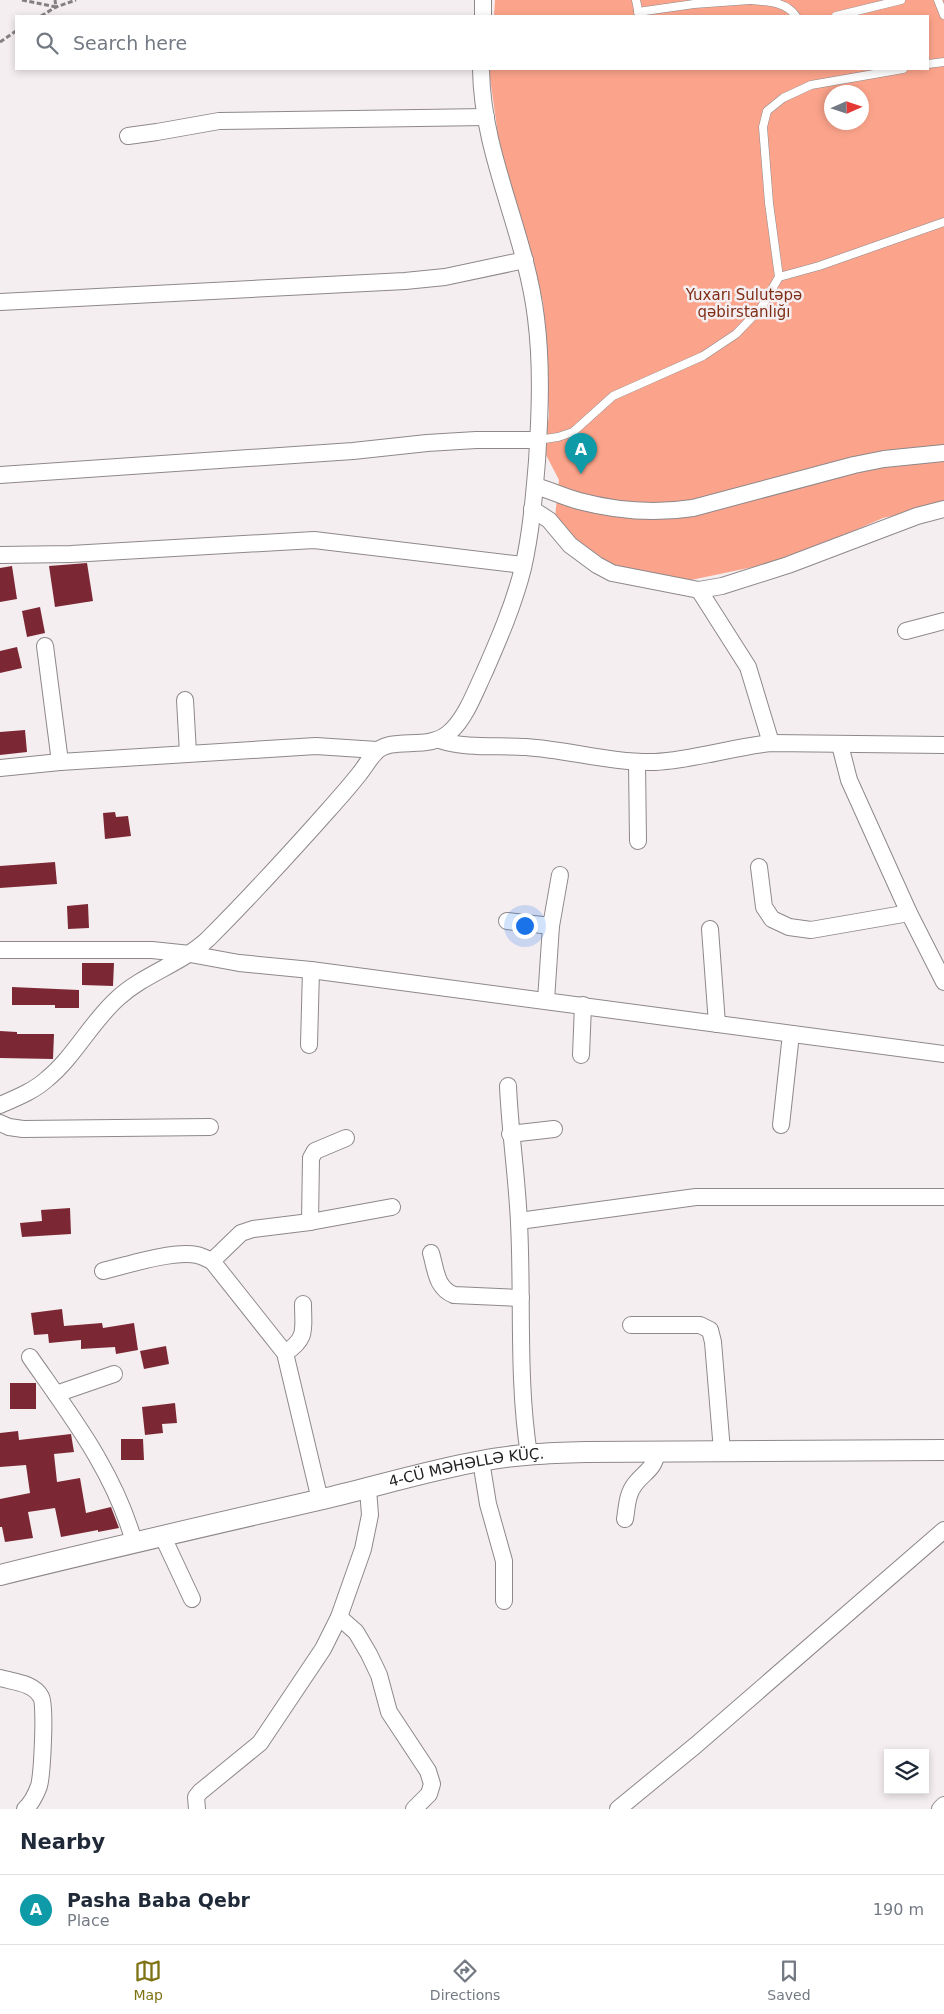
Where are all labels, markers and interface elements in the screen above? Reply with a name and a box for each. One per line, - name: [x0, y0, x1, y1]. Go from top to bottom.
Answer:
- search box: [15, 15, 929, 70]
- icon: search: [33, 29, 61, 57]
- text: Search here: [73, 32, 187, 54]
- north arrow: [824, 85, 869, 130]
- park label: Yuxarı Sulutəpə qəbirstanlığı: [685, 286, 802, 321]
- pin: A: [565, 433, 597, 474]
- your location: [512, 913, 538, 939]
- street label: 4-CÜ MƏHƏLLƏ KÜÇ.: [387, 1445, 545, 1491]
- map controls: [884, 1749, 929, 1794]
- button: layers: [884, 1749, 929, 1794]
- text: Nearby: [20, 1830, 105, 1854]
- text: Pasha Baba Qebr: [67, 1889, 250, 1911]
- text: A: [30, 1900, 42, 1919]
- text: 190 m: [873, 1900, 924, 1919]
- text: Place: [67, 1911, 110, 1930]
- tab: Map: [133, 1957, 163, 2003]
- tab: Directions: [430, 1957, 500, 2003]
- tab: Saved: [767, 1957, 811, 2003]

